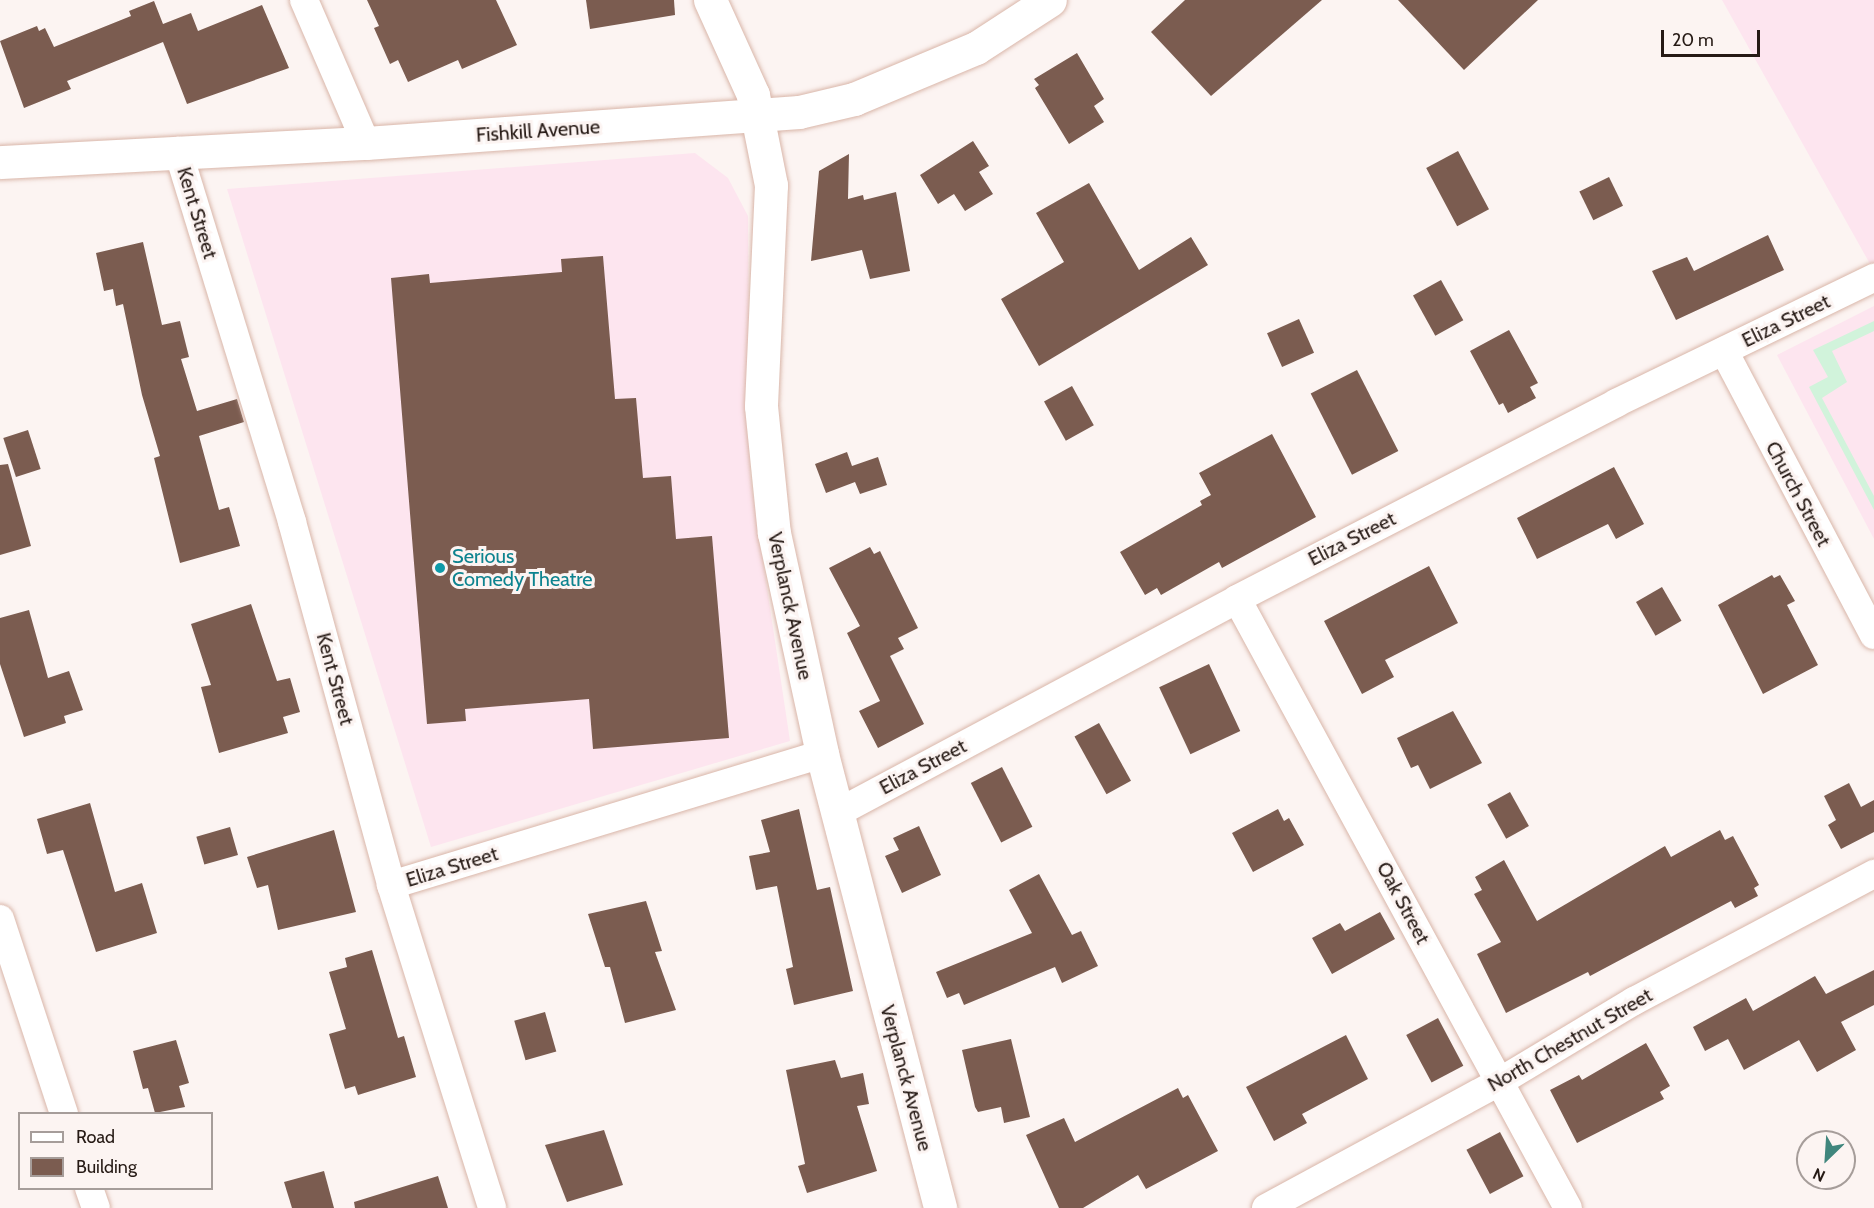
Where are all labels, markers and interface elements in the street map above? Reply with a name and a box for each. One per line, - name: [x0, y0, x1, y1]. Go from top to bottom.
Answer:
- scale bar: [1664, 18, 1763, 56]
- text: 20 m: [1672, 29, 1714, 51]
- street label: Fishkill Avenue: [475, 115, 601, 147]
- street label: Kent Street: [172, 164, 222, 262]
- street label: Eliza Street: [1738, 289, 1834, 353]
- street label: Church Street: [1760, 437, 1836, 551]
- street label: Eliza Street: [1304, 507, 1400, 571]
- street label: Verplanck Avenue: [763, 530, 817, 682]
- place label: Serious Comedy Theatre: [452, 544, 593, 591]
- marker: Serious Comedy Theatre: [433, 561, 447, 575]
- street label: Kent Street: [311, 630, 359, 728]
- street label: Eliza Street: [875, 734, 971, 800]
- street label: Eliza Street: [403, 842, 501, 892]
- street label: Oak Street: [1371, 858, 1435, 948]
- street label: North Chestnut Street: [1483, 983, 1657, 1097]
- street label: Verplanck Avenue: [875, 1002, 937, 1154]
- legend: [18, 1112, 213, 1190]
- text: Road: [76, 1126, 115, 1148]
- north arrow: [1796, 1130, 1856, 1190]
- text: Building: [76, 1156, 137, 1178]
- text: N: [1810, 1164, 1828, 1186]

